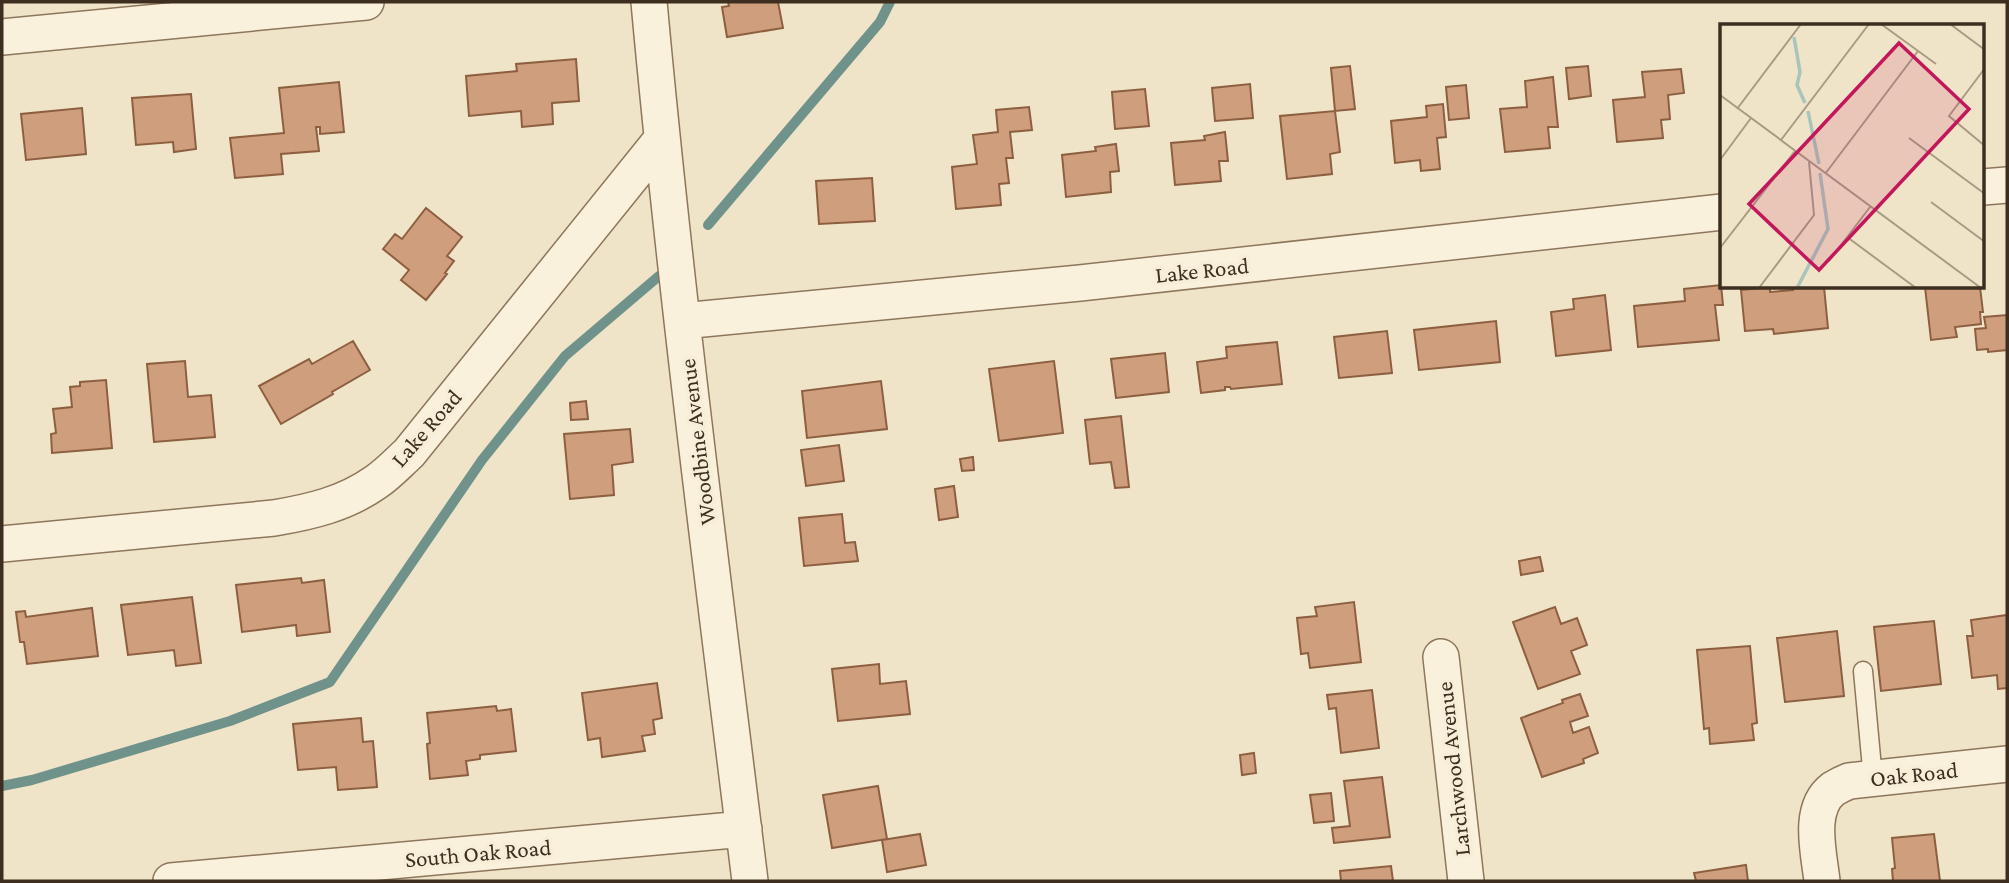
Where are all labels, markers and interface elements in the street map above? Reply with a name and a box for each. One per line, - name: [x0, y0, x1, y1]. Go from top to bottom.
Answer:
- inset map: [1720, 24, 1984, 289]
- street label: Lake Road: [1154, 252, 1250, 288]
- street label: Woodbine Avenue: [674, 357, 720, 527]
- street label: Lake Road: [385, 384, 467, 472]
- street label: Larchwood Avenue: [1431, 680, 1475, 858]
- street label: Oak Road: [1869, 756, 1959, 792]
- street label: South Oak Road: [404, 834, 552, 872]

